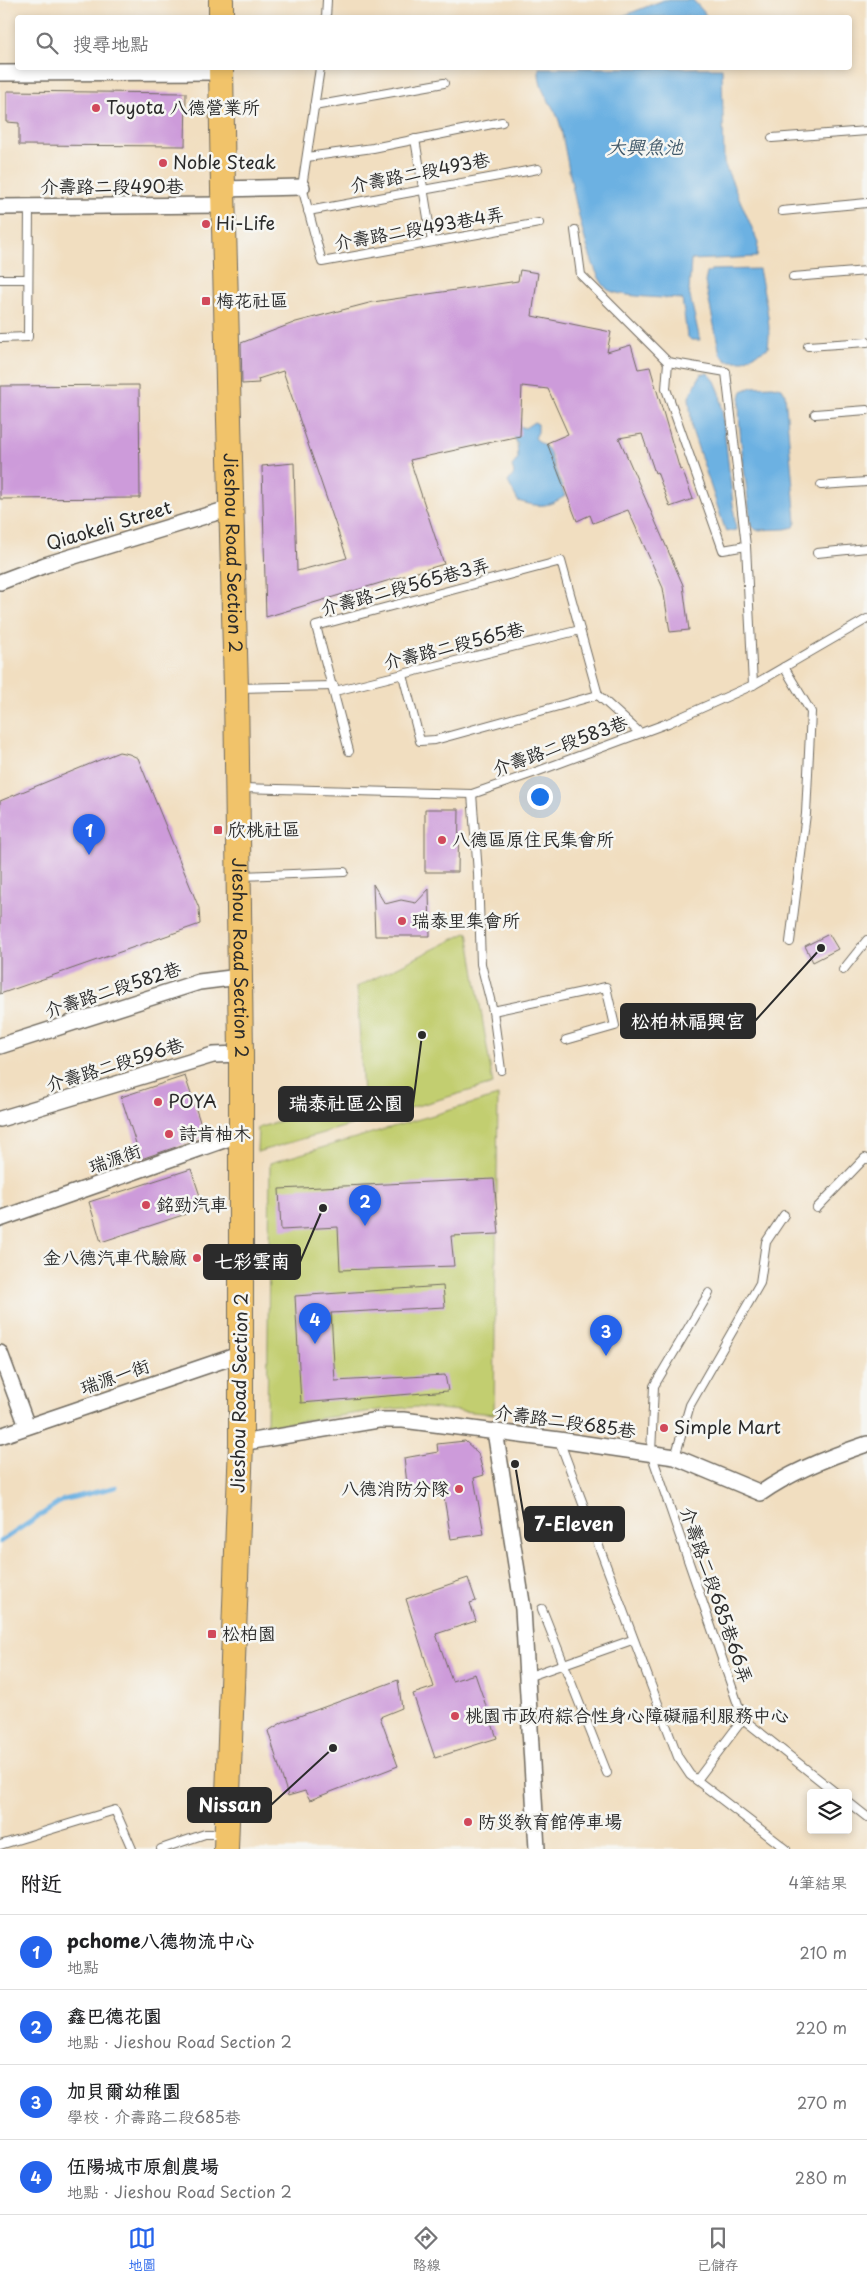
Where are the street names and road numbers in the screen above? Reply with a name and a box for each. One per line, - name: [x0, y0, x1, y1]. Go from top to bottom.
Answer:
- street label: 介壽路二段493巷: [347, 145, 492, 198]
- street label: 介壽路二段490巷: [40, 172, 184, 199]
- street label: 介壽路二段493巷4弄: [332, 199, 506, 256]
- street label: Jieshou Road Section 2: [218, 452, 250, 653]
- street label: Qiaokeli Street: [43, 493, 175, 556]
- street label: 介壽路二段565巷3弄: [317, 550, 492, 621]
- street label: 介壽路二段565巷: [380, 614, 527, 675]
- street label: 介壽路二段583巷: [488, 708, 631, 782]
- street label: Jieshou Road Section 2: [226, 857, 256, 1058]
- street label: 介壽路二段582巷: [41, 954, 184, 1023]
- street label: 介壽路二段596巷: [42, 1030, 187, 1097]
- street label: 瑞源街: [85, 1136, 144, 1179]
- street label: Jieshou Road Section 2: [223, 1293, 254, 1493]
- street label: 瑞源一街: [76, 1351, 153, 1400]
- street label: 介壽路二段685巷: [493, 1397, 638, 1444]
- street label: 介壽路二段685巷66弄: [674, 1502, 760, 1687]

